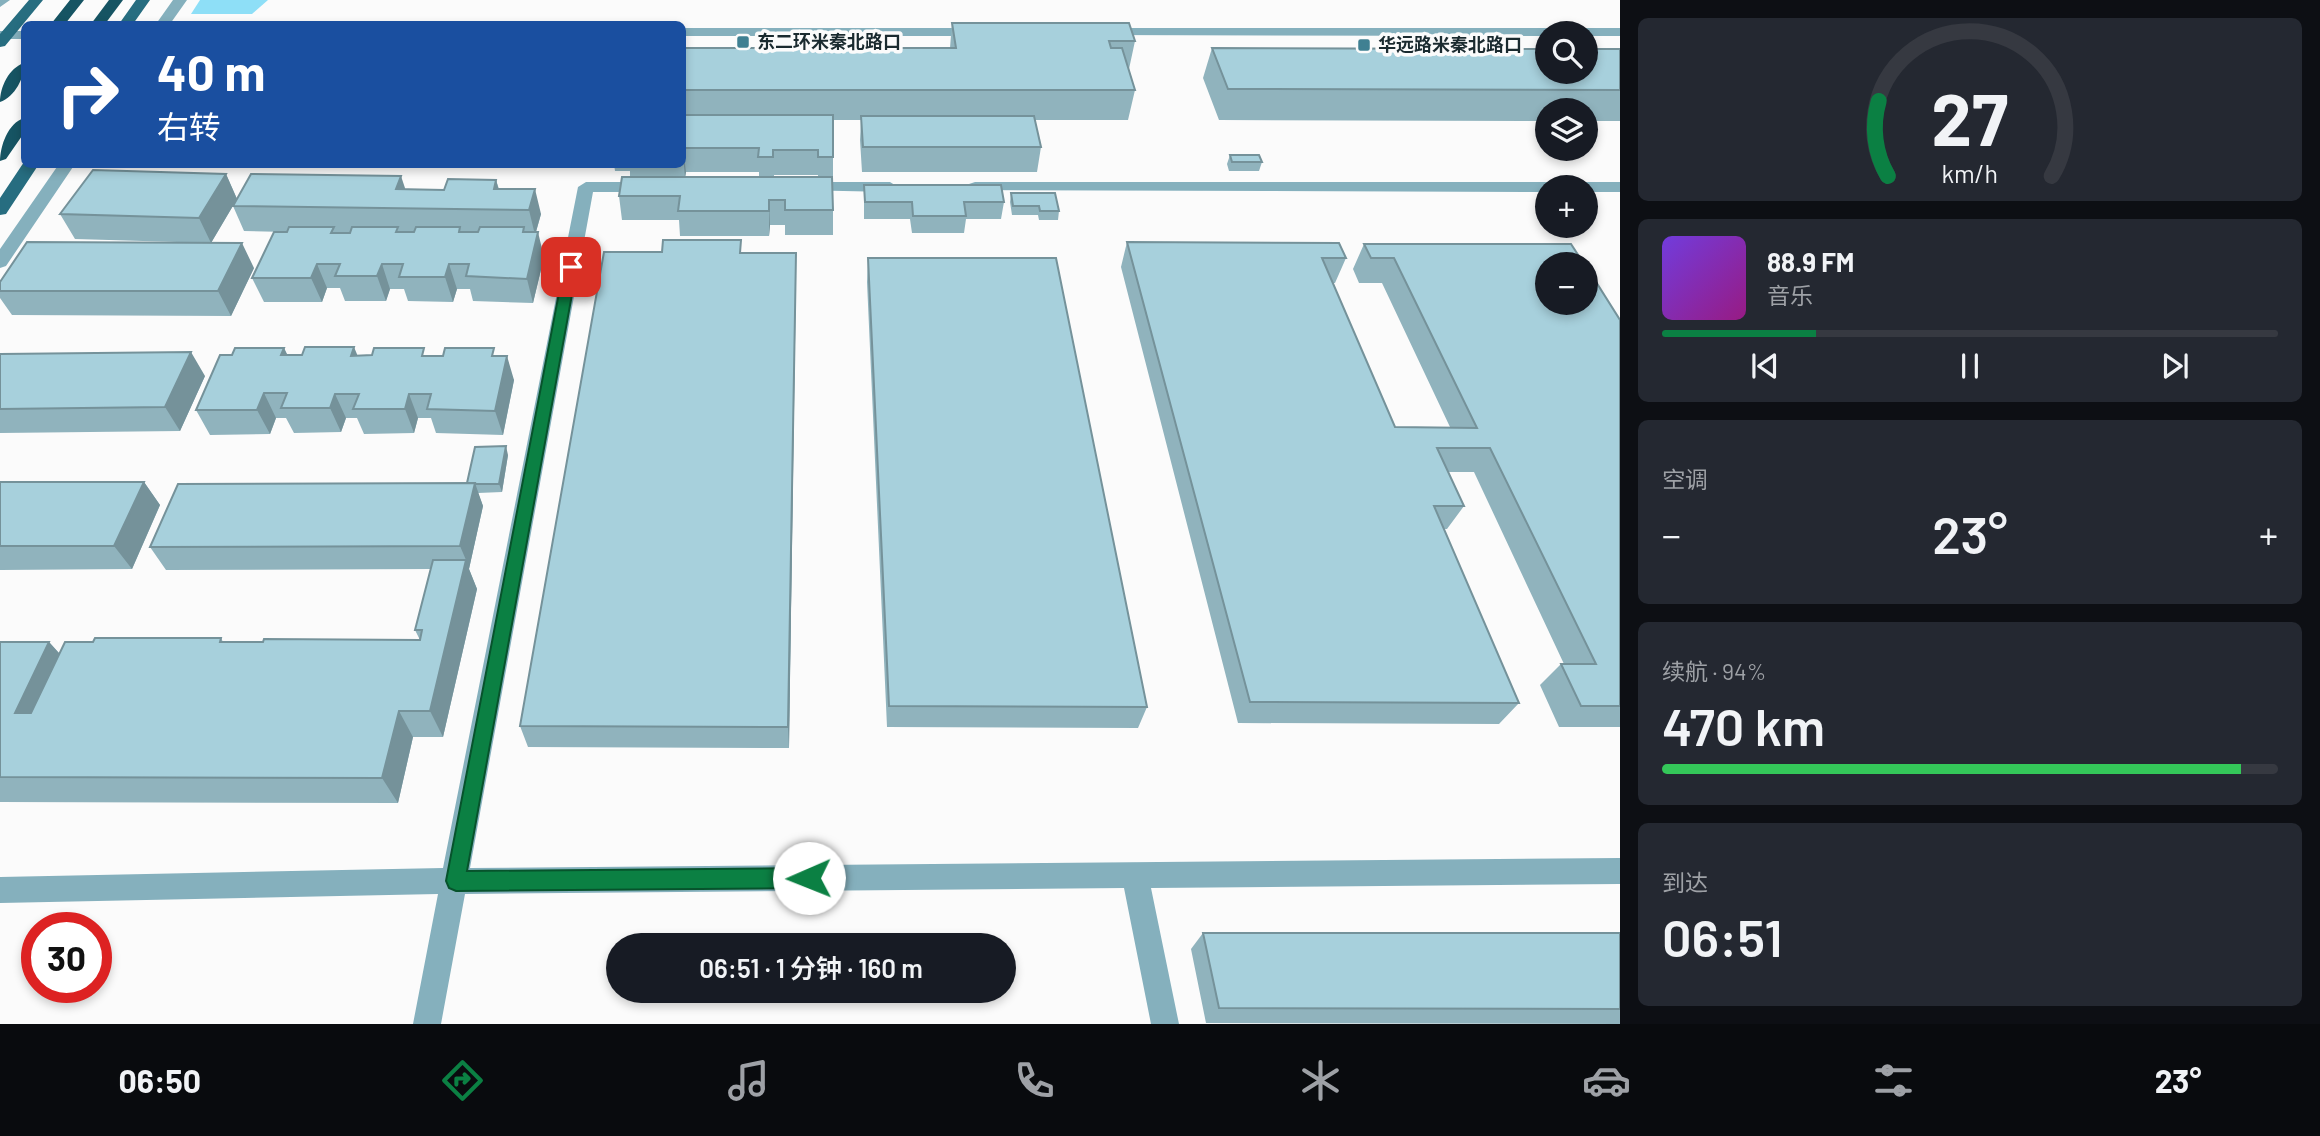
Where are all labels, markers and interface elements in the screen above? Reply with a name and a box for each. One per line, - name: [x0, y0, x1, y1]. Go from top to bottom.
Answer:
- map controls: [1535, 21, 1598, 315]
- button: search: [1535, 21, 1598, 84]
- place label: 东二环米秦北路口: [757, 30, 901, 52]
- place label: 华远路米秦北路口: [1378, 33, 1522, 55]
- marker: 东二环米秦北路口: [735, 34, 751, 50]
- marker: 华远路米秦北路口: [1356, 37, 1372, 53]
- text: 40 m: [157, 42, 265, 101]
- icon: right: [42, 49, 133, 140]
- text: 27: [1932, 73, 2008, 161]
- button: layers: [1535, 98, 1598, 161]
- text: 右转: [157, 107, 221, 145]
- text: km/h: [1942, 157, 1998, 187]
- button: +: [1535, 175, 1598, 238]
- pin: [541, 237, 601, 297]
- text: 88.9 FM: [1767, 246, 1854, 277]
- icon: arrive: [552, 248, 590, 286]
- button: −: [1535, 252, 1598, 315]
- text: 音乐: [1767, 281, 1813, 309]
- icon: previous: [1746, 347, 1784, 385]
- icon: pause: [1951, 347, 1989, 385]
- icon: next: [2156, 347, 2194, 385]
- text: 空调: [1662, 465, 1708, 493]
- text: 23°: [1932, 502, 2008, 564]
- text: −: [1662, 511, 1681, 557]
- text: +: [2259, 511, 2278, 557]
- text: 续航 · 94%: [1662, 657, 1766, 685]
- text: 470 km: [1662, 694, 1825, 756]
- position arrow: [772, 841, 846, 915]
- text: 到达: [1662, 868, 1708, 896]
- text: 06:51: [1662, 905, 1783, 967]
- speed limit sign: 30: [21, 912, 112, 1003]
- text: 06:51 · 1 分钟 · 160 m: [699, 952, 923, 983]
- icon: directions: [438, 1056, 487, 1105]
- icon: music: [724, 1056, 773, 1105]
- icon: phone: [1010, 1056, 1059, 1105]
- icon: climate: [1296, 1056, 1345, 1105]
- icon: car: [1582, 1056, 1631, 1105]
- icon: filters: [1869, 1056, 1918, 1105]
- text: 06:50: [119, 1061, 201, 1099]
- text: 23°: [2155, 1061, 2201, 1099]

